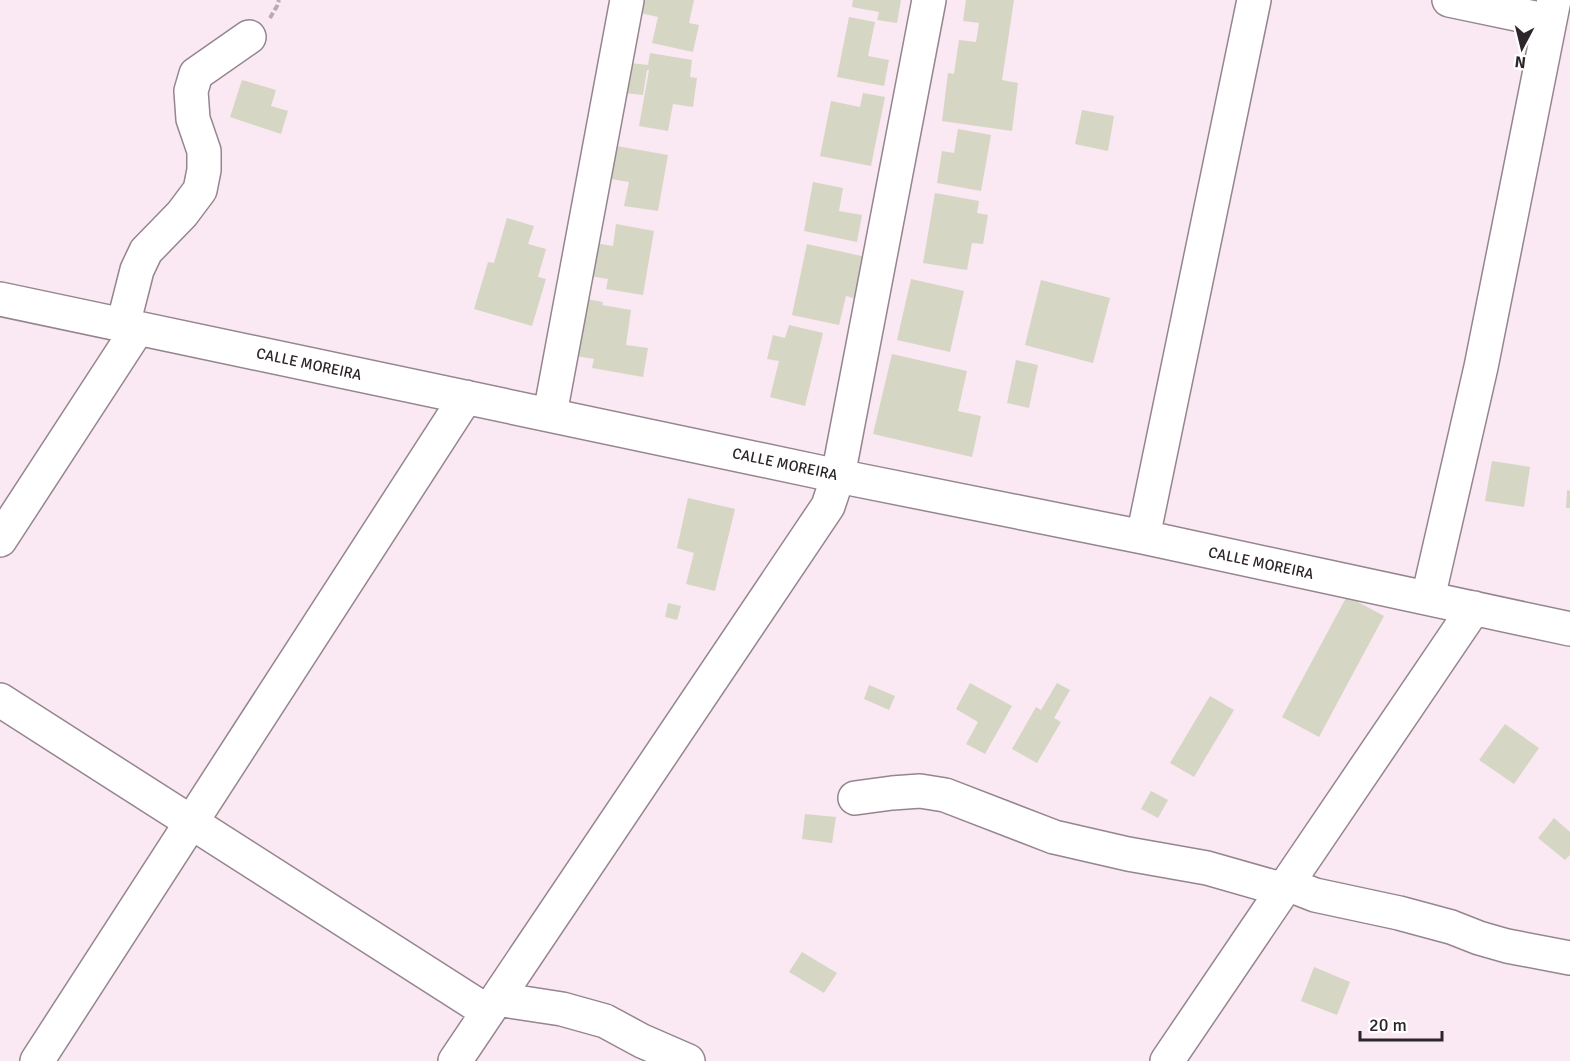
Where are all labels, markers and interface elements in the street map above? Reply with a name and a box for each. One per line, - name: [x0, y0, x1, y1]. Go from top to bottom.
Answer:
- north arrow: [1492, 18, 1552, 78]
- text: N: [1514, 51, 1527, 72]
- street label: CALLE MOREIRA: [255, 344, 363, 384]
- street label: CALLE MOREIRA: [731, 444, 839, 484]
- street label: CALLE MOREIRA: [1207, 543, 1315, 583]
- scale bar: [1360, 1004, 1442, 1042]
- text: 20 m: [1369, 1014, 1407, 1036]

